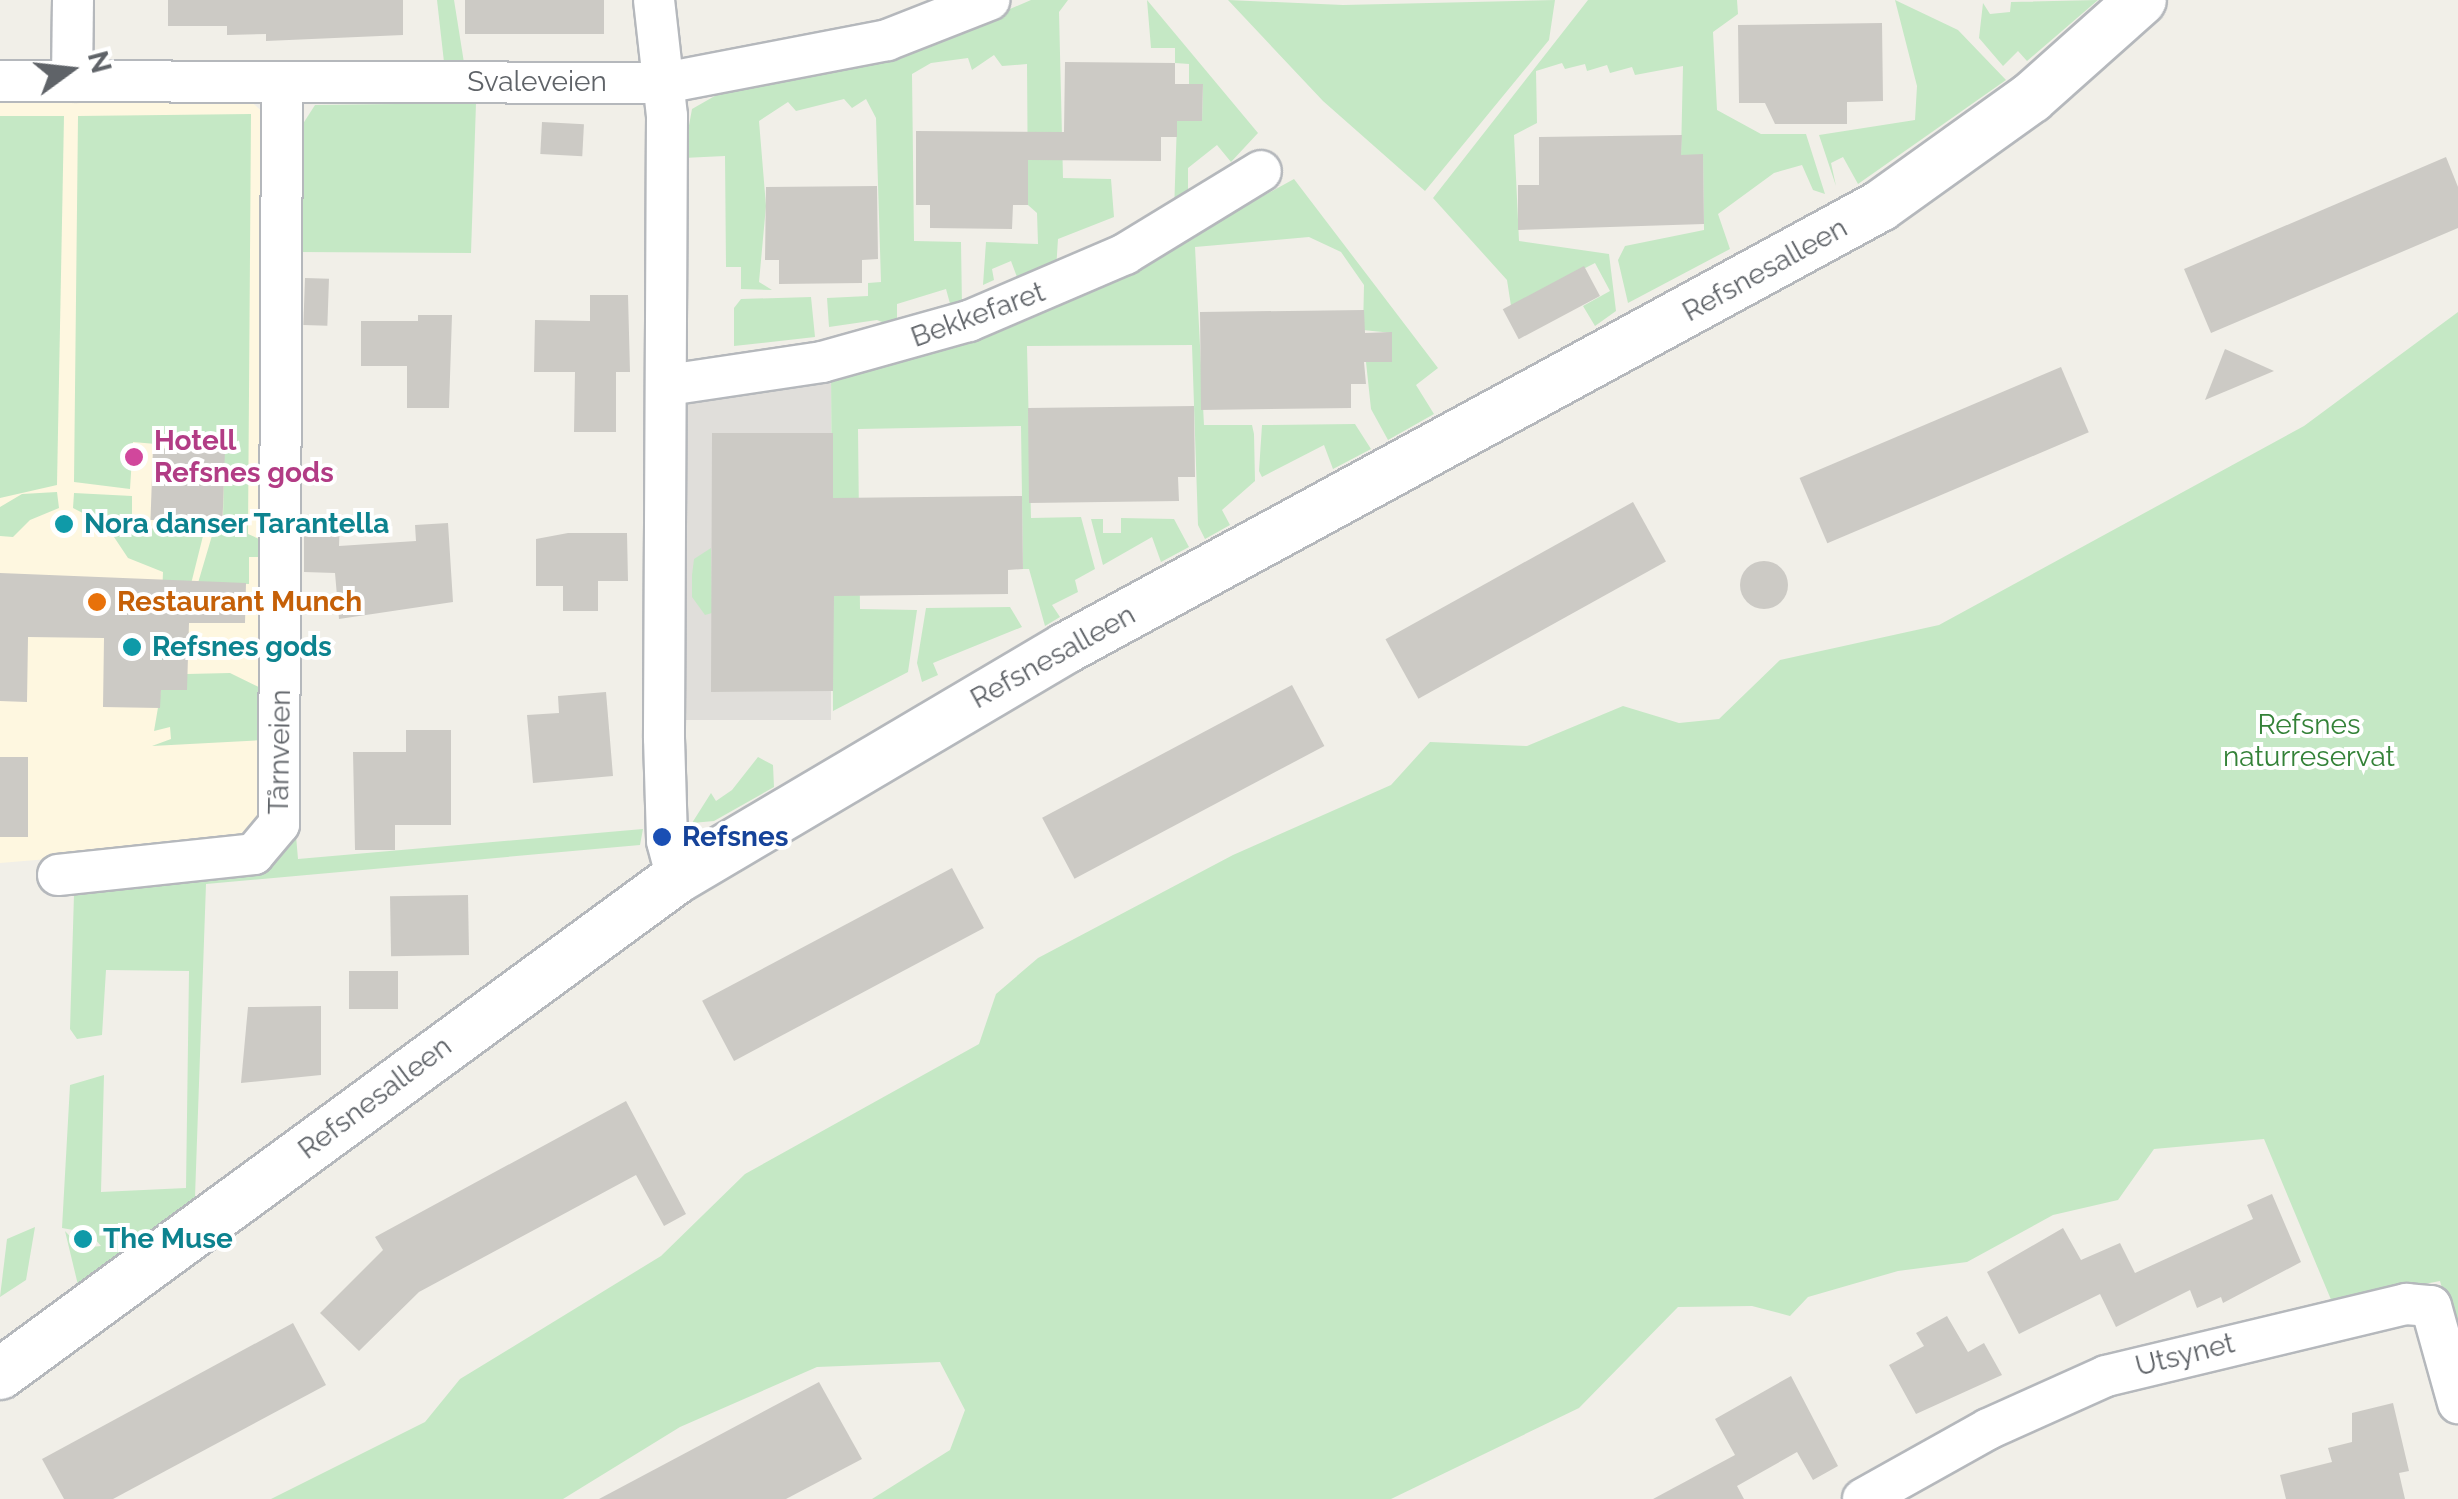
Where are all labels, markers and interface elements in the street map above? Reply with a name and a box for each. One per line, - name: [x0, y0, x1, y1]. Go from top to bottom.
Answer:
- north arrow: [20, 20, 120, 120]
- text: N: [81, 48, 118, 77]
- street label: Svaleveien: [467, 65, 607, 99]
- street label: Refsnesalleen: [1677, 211, 1853, 329]
- street label: Bekkefaret: [907, 275, 1049, 355]
- place label: Hotell Refsnes gods: [154, 424, 334, 490]
- marker: Hotell Refsnes gods: [123, 446, 145, 468]
- place label: Nora danser Tarantella: [84, 507, 391, 541]
- marker: Nora danser Tarantella: [53, 513, 75, 535]
- place label: Restaurant Munch: [117, 585, 362, 619]
- marker: Restaurant Munch: [86, 591, 108, 613]
- street label: Refsnesalleen: [965, 598, 1141, 716]
- place label: Refsnes gods: [152, 630, 332, 664]
- marker: Refsnes gods: [121, 636, 143, 658]
- street label: Tårnveien: [262, 689, 298, 815]
- park label: Refsnes naturreservat: [2223, 708, 2395, 774]
- place label: Refsnes: [682, 820, 789, 854]
- marker: Refsnes: [651, 826, 673, 848]
- street label: Refsnesalleen: [292, 1030, 458, 1166]
- place label: The Muse: [103, 1222, 233, 1256]
- marker: The Muse: [72, 1228, 94, 1250]
- street label: Utsynet: [2132, 1327, 2238, 1383]

